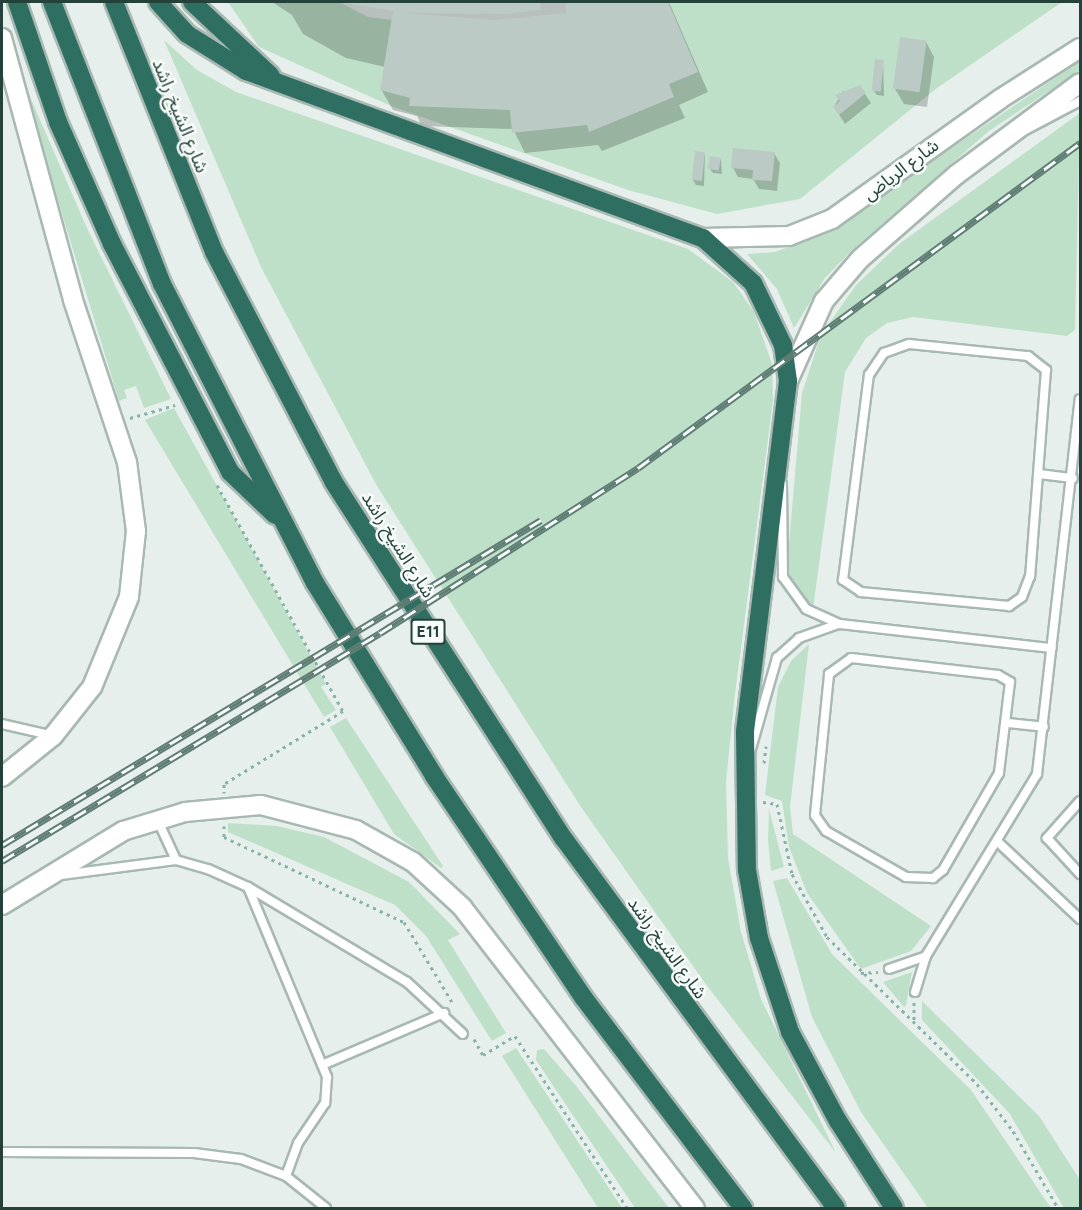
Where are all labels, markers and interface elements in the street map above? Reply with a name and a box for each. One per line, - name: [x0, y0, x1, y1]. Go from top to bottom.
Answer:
- street label: شارع الشيخ راشد: [147, 56, 213, 176]
- street label: شارع الرياض: [859, 135, 943, 205]
- street label: شارع الشيخ راشد: [357, 488, 439, 602]
- road number: E11: [410, 619, 446, 645]
- street label: شارع الشيخ راشد: [623, 893, 711, 1003]

